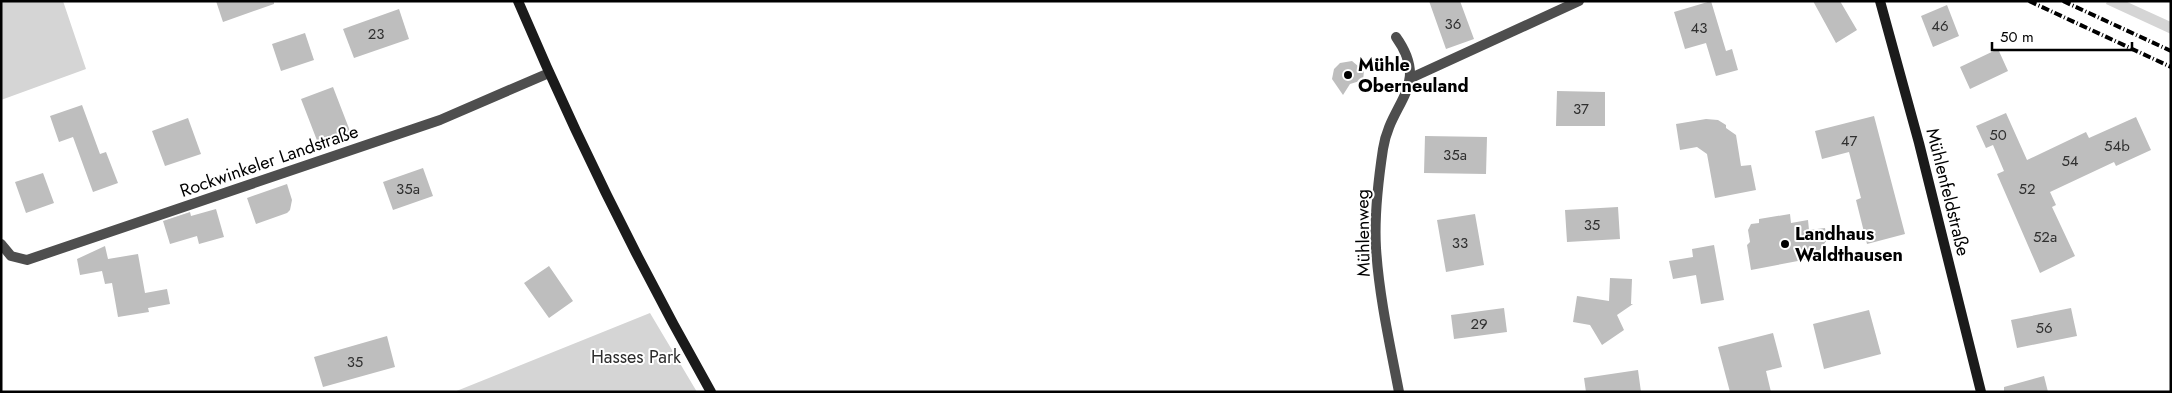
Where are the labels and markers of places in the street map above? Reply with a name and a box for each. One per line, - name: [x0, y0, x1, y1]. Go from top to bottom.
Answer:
- place label: Mühle Oberneuland: [1358, 52, 1469, 99]
- marker: Mühle Oberneuland: [1342, 69, 1354, 81]
- place label: Landhaus Waldthausen: [1795, 221, 1903, 268]
- marker: Landhaus Waldthausen: [1779, 238, 1791, 250]

